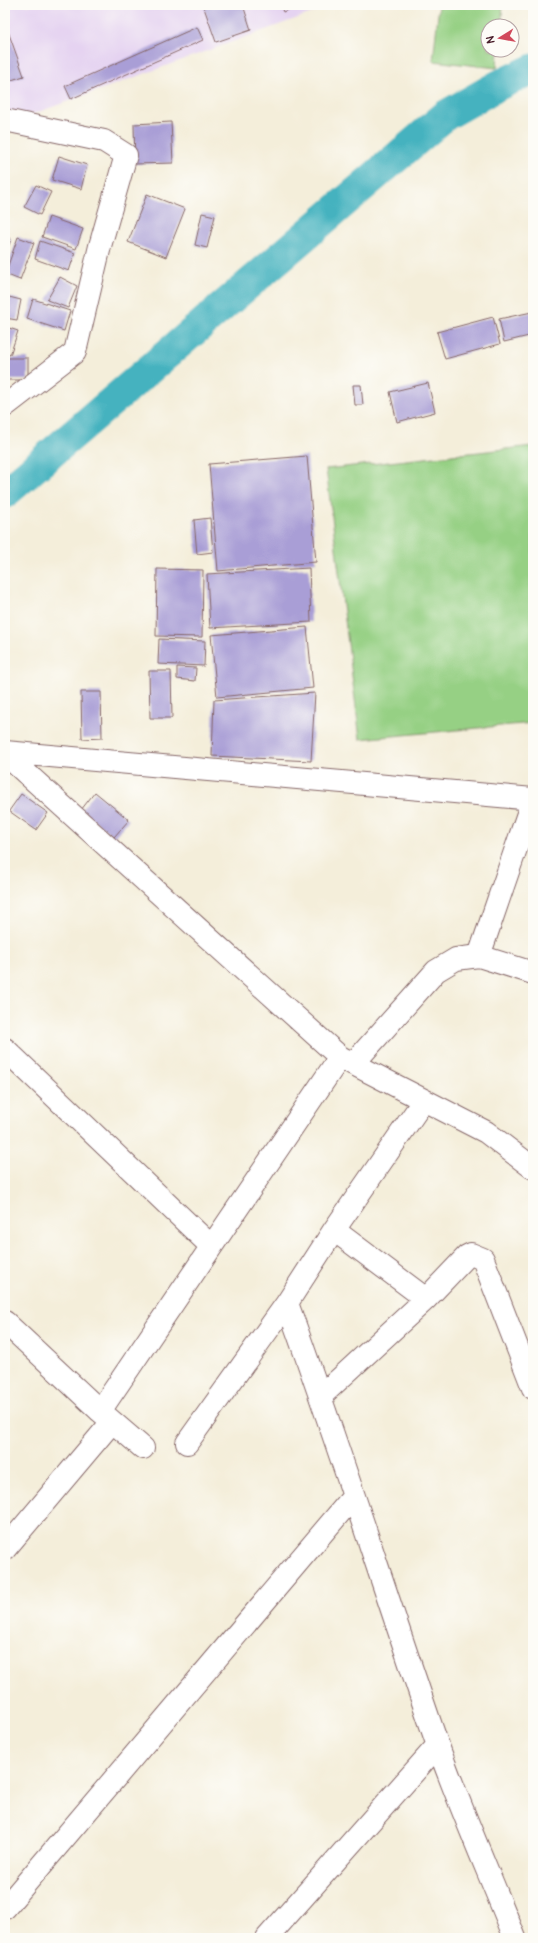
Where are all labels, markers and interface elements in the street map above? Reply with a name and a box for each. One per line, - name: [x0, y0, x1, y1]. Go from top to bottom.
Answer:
- north arrow: [480, 18, 520, 58]
- text: N: [483, 34, 498, 45]

